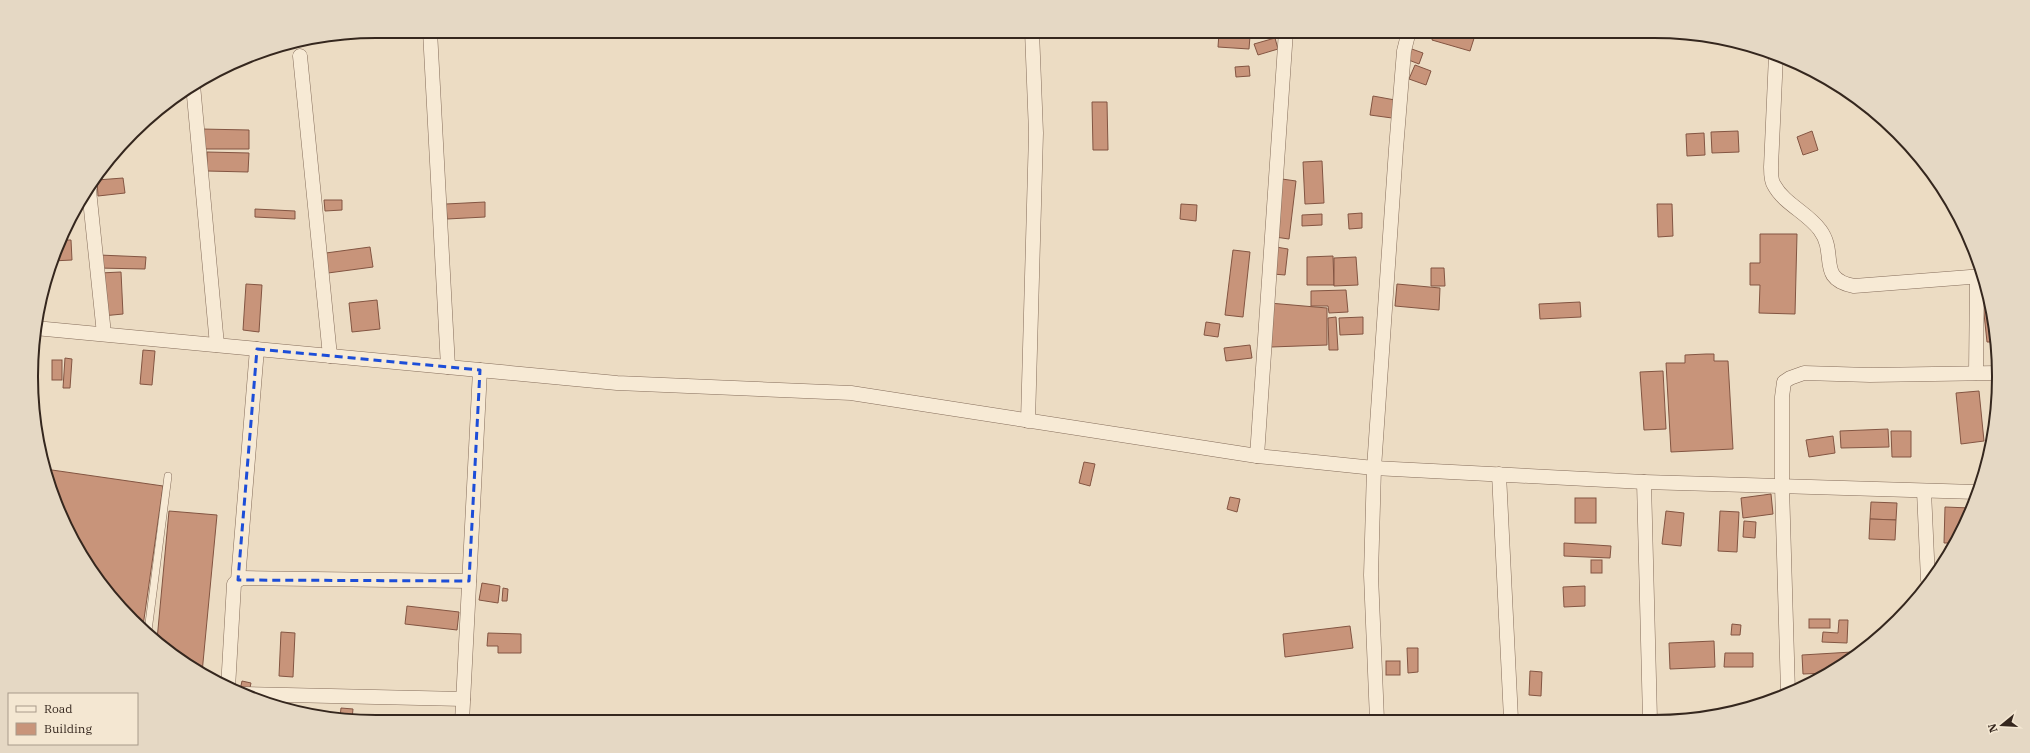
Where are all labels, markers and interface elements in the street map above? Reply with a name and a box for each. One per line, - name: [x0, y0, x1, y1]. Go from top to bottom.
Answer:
- legend: [8, 693, 138, 745]
- text: Road: [44, 701, 73, 716]
- north arrow: [1982, 705, 2022, 745]
- text: Building: [44, 721, 92, 736]
- text: N: [1984, 722, 2000, 734]

